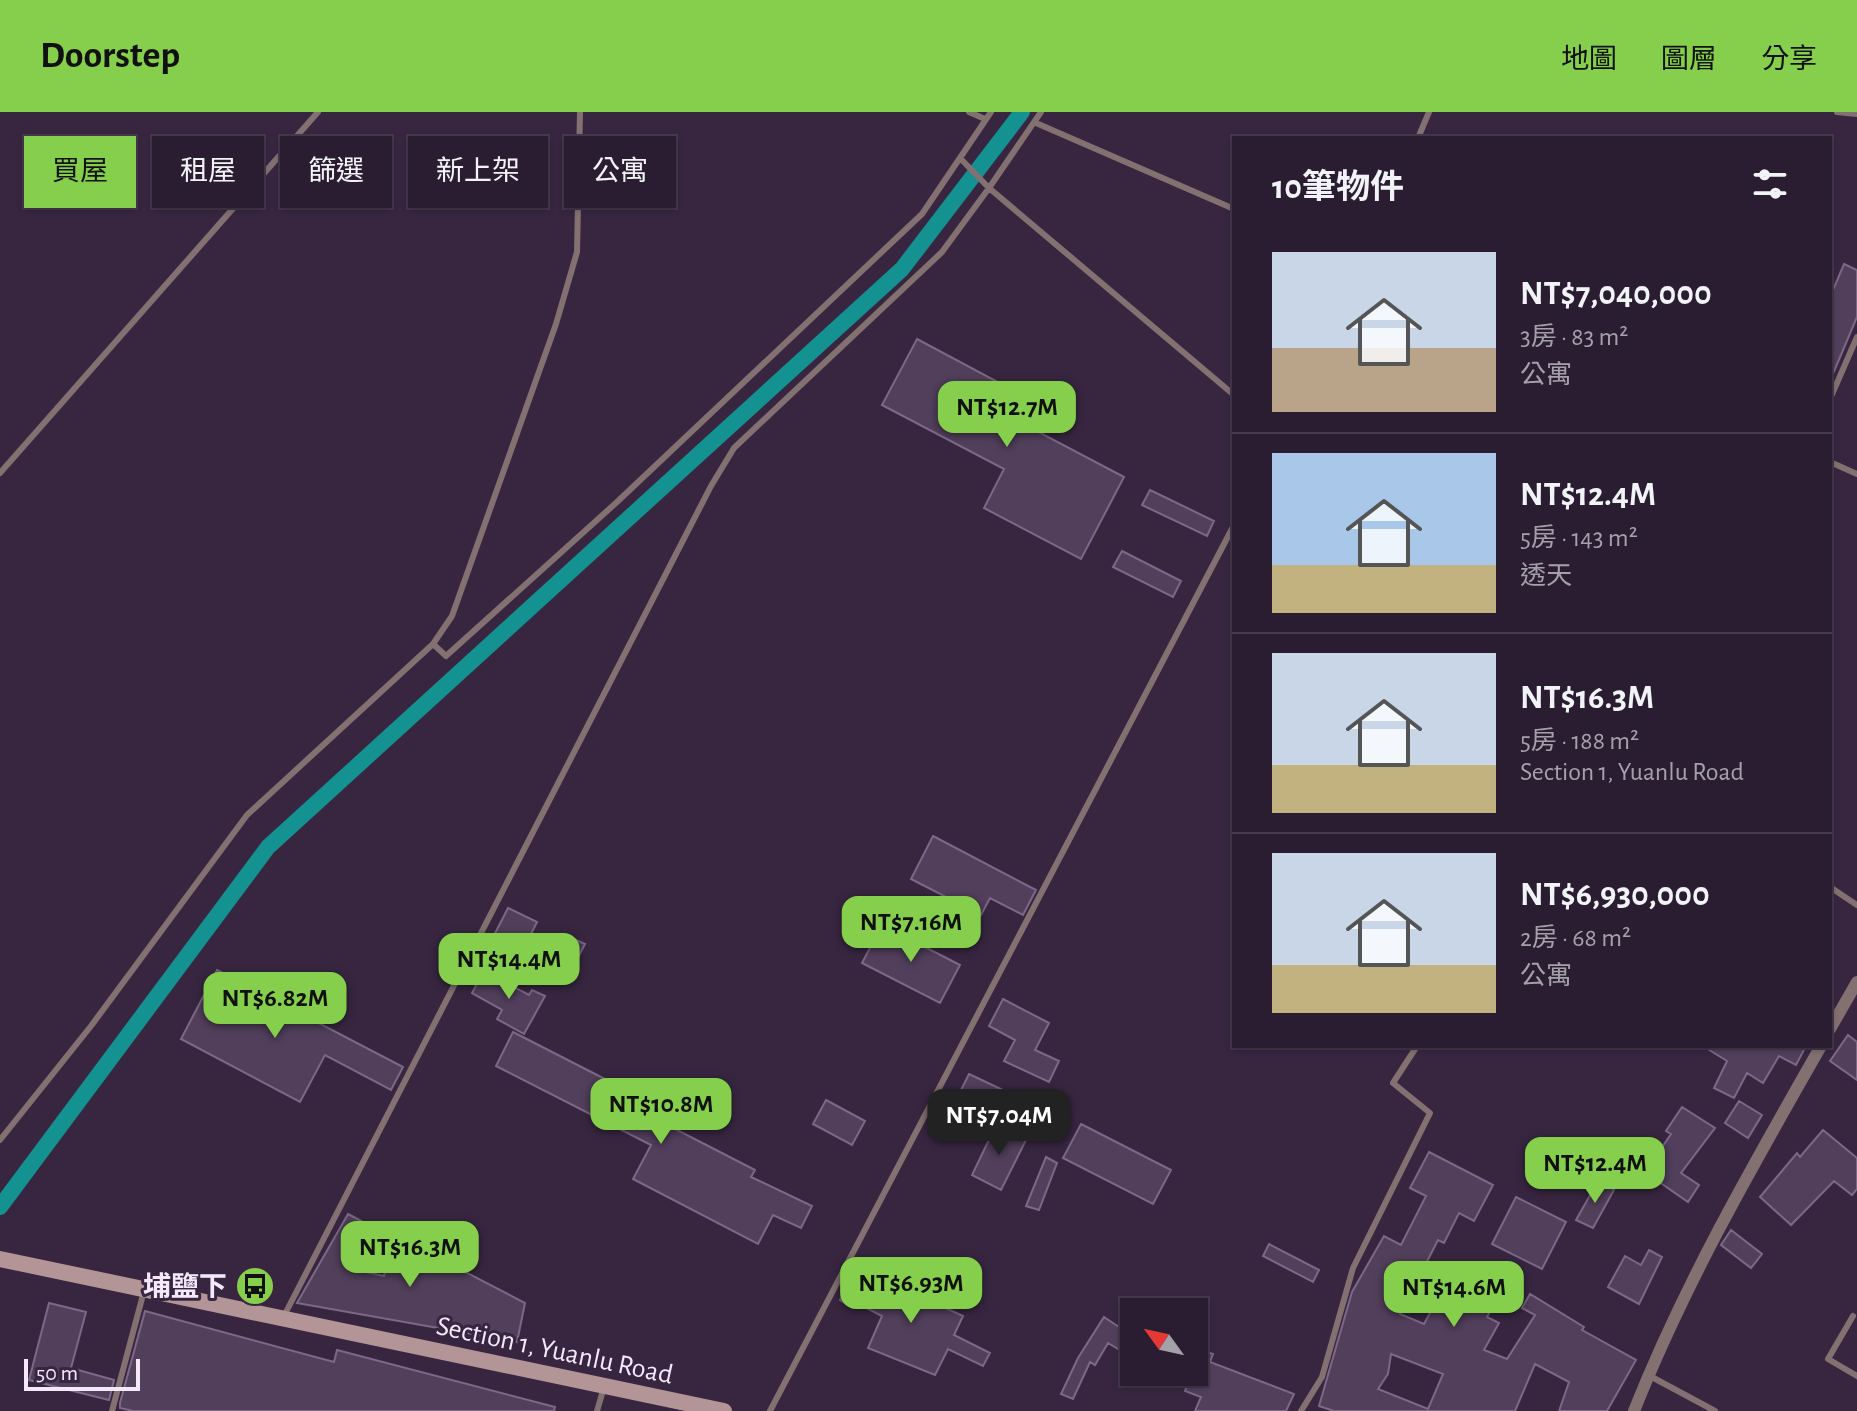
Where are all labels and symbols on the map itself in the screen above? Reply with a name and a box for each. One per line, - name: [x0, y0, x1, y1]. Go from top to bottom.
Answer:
- pin: NT$12.7M: [924, 381, 1090, 449]
- pin: NT$7.16M: [828, 896, 994, 964]
- pin: NT$14.4M: [426, 933, 592, 1001]
- pin: NT$6.82M: [192, 972, 358, 1040]
- pin: NT$10.8M: [578, 1078, 744, 1146]
- pin: NT$7.04M: [916, 1089, 1082, 1157]
- pin: NT$12.4M: [1512, 1137, 1678, 1205]
- pin: NT$16.3M: [327, 1221, 493, 1289]
- pin: NT$6.93M: [828, 1257, 994, 1325]
- pin: NT$14.6M: [1371, 1261, 1537, 1329]
- bus stop icon: 埔鹽下: [234, 1265, 276, 1307]
- place label: 埔鹽下: [143, 1272, 227, 1302]
- north arrow: [1120, 1298, 1208, 1386]
- street label: Section 1, Yuanlu Road: [434, 1312, 675, 1390]
- scale bar: [24, 1355, 140, 1391]

